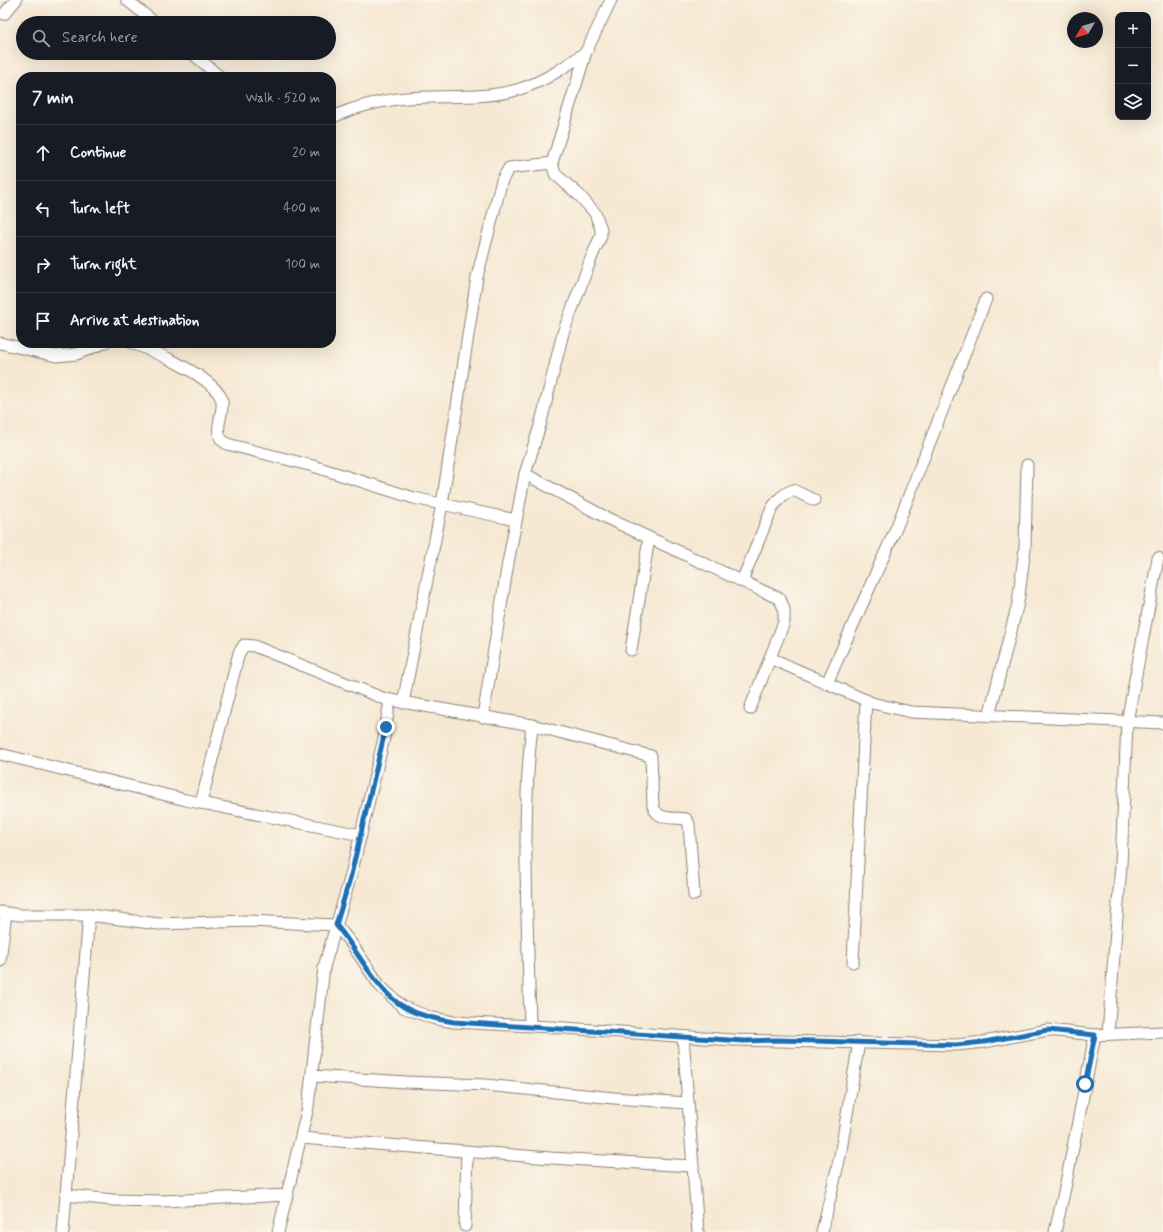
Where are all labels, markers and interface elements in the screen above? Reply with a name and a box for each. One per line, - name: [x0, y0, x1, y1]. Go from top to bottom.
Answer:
- north arrow: [1067, 12, 1103, 48]
- map controls: [1115, 12, 1151, 120]
- button: +: [1115, 12, 1151, 48]
- search box: [16, 16, 336, 60]
- icon: search: [30, 27, 52, 49]
- text: Search here: [62, 28, 138, 48]
- button: −: [1115, 48, 1151, 84]
- button: layers: [1115, 84, 1151, 120]
- text: 7 min: [32, 87, 74, 109]
- text: Walk · 520 m: [246, 90, 320, 107]
- icon: ahead: [32, 142, 54, 164]
- text: Continue: [70, 143, 126, 163]
- text: 20 m: [292, 144, 320, 161]
- icon: left: [32, 198, 54, 220]
- text: Turn left: [70, 199, 130, 219]
- text: 400 m: [283, 200, 320, 217]
- icon: right: [32, 254, 54, 276]
- text: Turn right: [70, 255, 137, 275]
- text: 100 m: [285, 256, 320, 273]
- icon: arrive: [32, 310, 54, 332]
- text: Arrive at destination: [70, 311, 199, 331]
- route end: [377, 718, 395, 736]
- route start: [1076, 1075, 1094, 1093]

